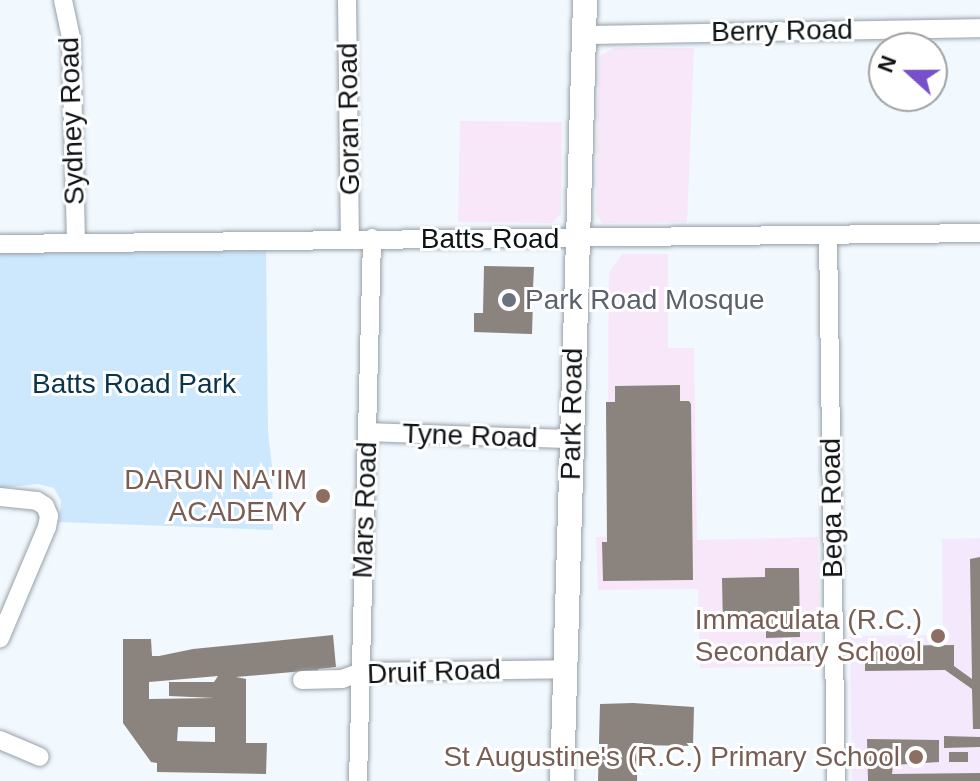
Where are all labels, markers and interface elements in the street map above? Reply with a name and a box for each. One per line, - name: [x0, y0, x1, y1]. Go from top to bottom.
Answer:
- street label: Berry Road: [711, 13, 853, 49]
- north arrow: [868, 32, 948, 112]
- street label: Sydney Road: [52, 36, 92, 206]
- street label: Goran Road: [331, 42, 367, 196]
- text: N: [872, 52, 902, 76]
- street label: Batts Road: [421, 222, 559, 256]
- place label: Park Road Mosque: [525, 283, 765, 317]
- marker: Park Road Mosque: [500, 291, 518, 309]
- street label: Park Road: [554, 348, 590, 480]
- park label: Batts Road Park: [32, 367, 236, 401]
- street label: Tyne Road: [402, 417, 538, 455]
- street label: Bega Road: [814, 438, 850, 578]
- street label: Mars Road: [346, 441, 384, 579]
- place label: DARUN NA'IM ACADEMY: [124, 463, 307, 529]
- marker: DARUN NA'IM ACADEMY: [314, 487, 332, 505]
- place label: Immaculata (R.C.) Secondary School: [695, 603, 922, 669]
- marker: Immaculata (R.C.) Secondary School: [929, 627, 947, 645]
- street label: Druif Road: [367, 653, 501, 691]
- place label: St Augustine's (R.C.) Primary School: [442, 740, 900, 774]
- marker: St Augustine's (R.C.) Primary School: [907, 748, 925, 766]

